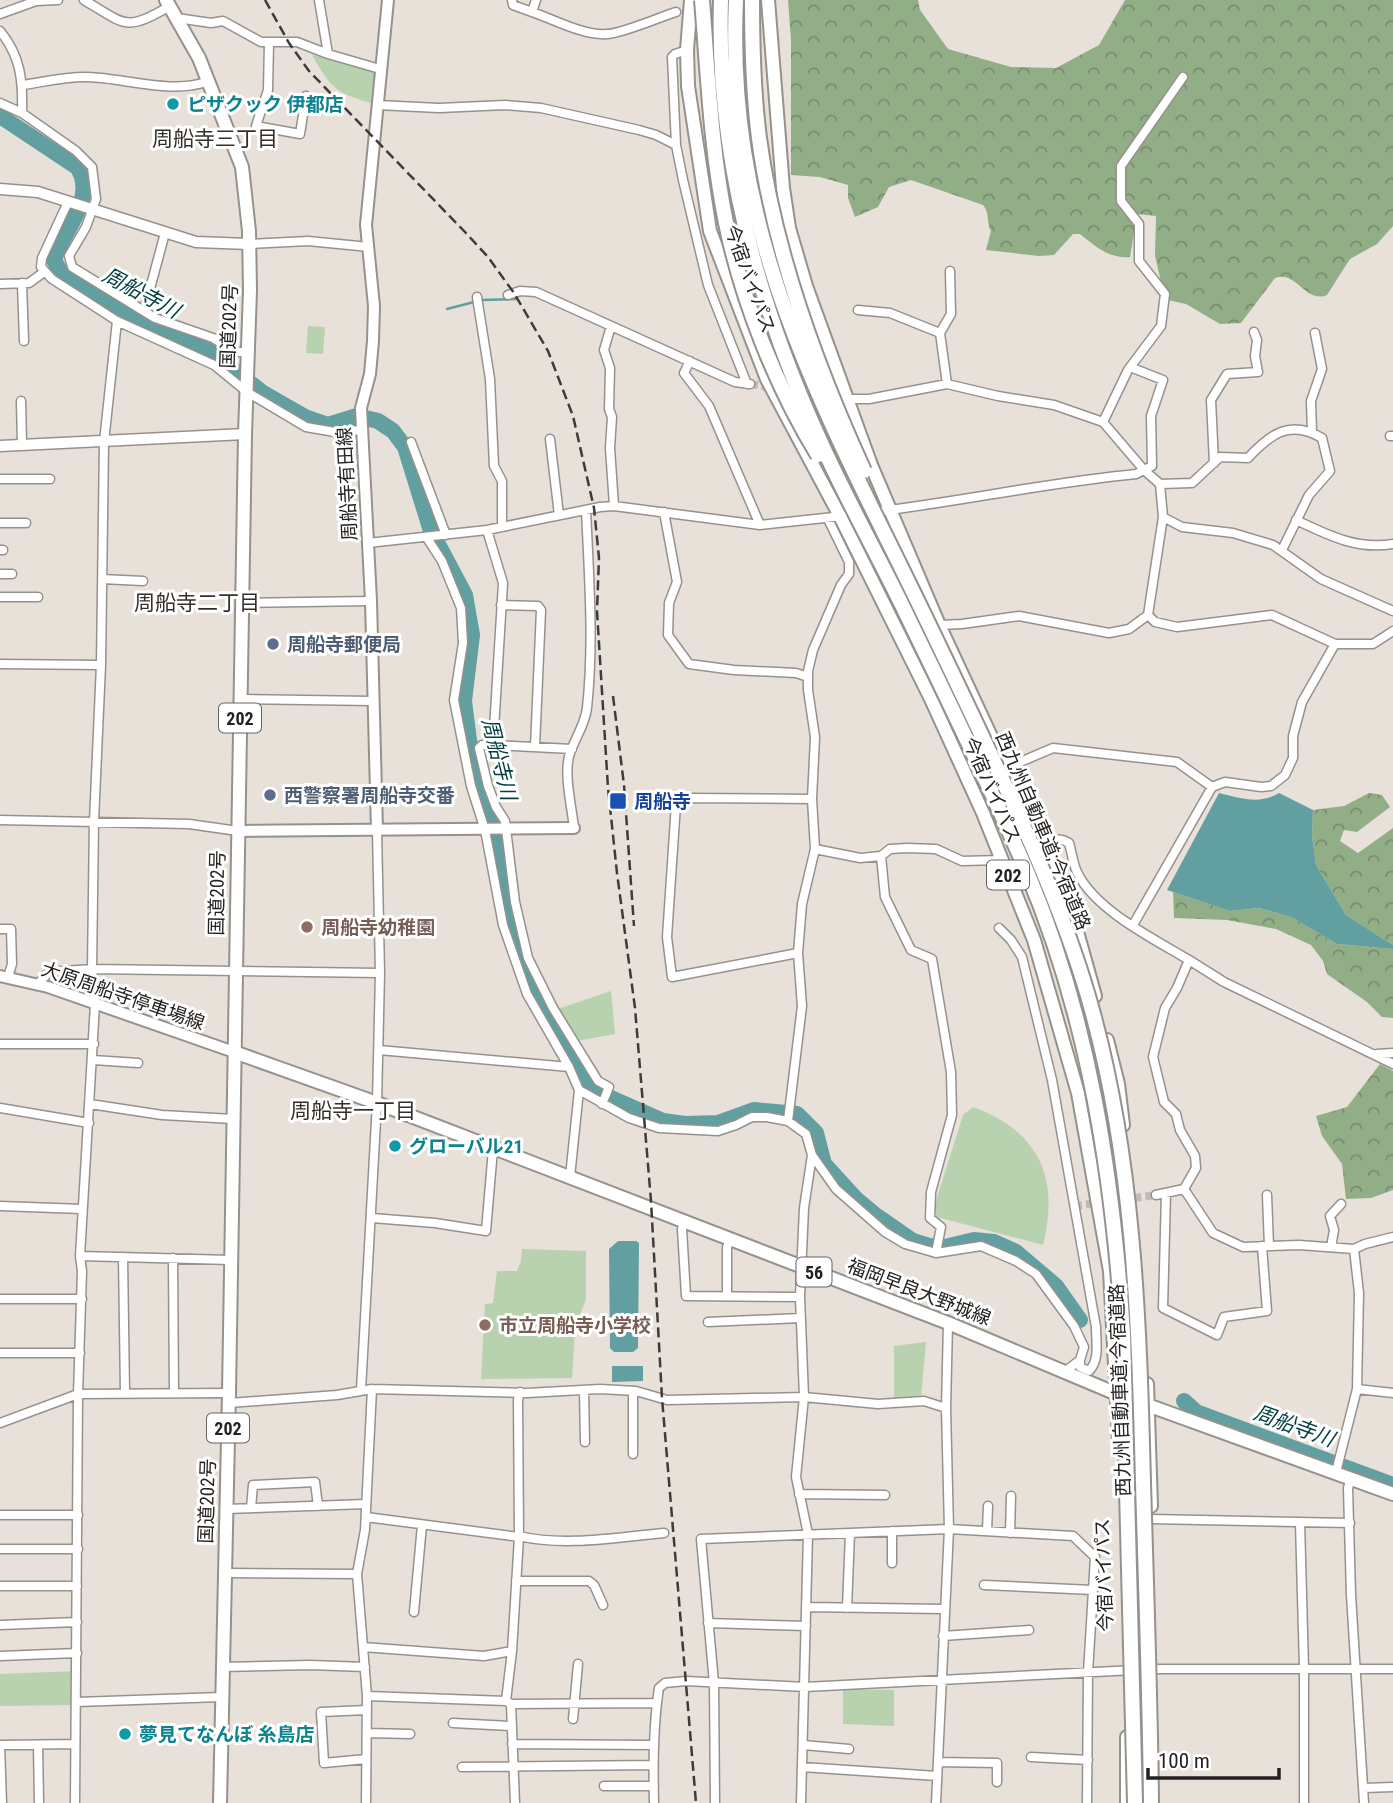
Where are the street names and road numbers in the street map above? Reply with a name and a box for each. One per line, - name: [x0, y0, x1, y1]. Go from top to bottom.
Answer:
- street label: 今宿バイパス: [720, 222, 780, 336]
- street label: 国道202号: [216, 283, 242, 369]
- street label: 周船寺有田線: [333, 426, 361, 542]
- road number: 202: [219, 704, 261, 732]
- street label: 西九州自動車道;今宿道路: [991, 729, 1095, 933]
- street label: 今宿バイパス: [958, 733, 1026, 847]
- street label: 国道202号: [205, 850, 229, 936]
- road number: 202: [987, 860, 1029, 890]
- street label: 大原周船寺停車場線: [38, 957, 208, 1035]
- street label: 福岡早良大野城線: [844, 1254, 994, 1330]
- road number: 56: [796, 1258, 832, 1287]
- street label: 西九州自動車道;今宿道路: [1105, 1283, 1135, 1497]
- road number: 202: [207, 1414, 249, 1442]
- street label: 国道202号: [194, 1458, 220, 1544]
- street label: 今宿バイパス: [1091, 1518, 1117, 1632]

